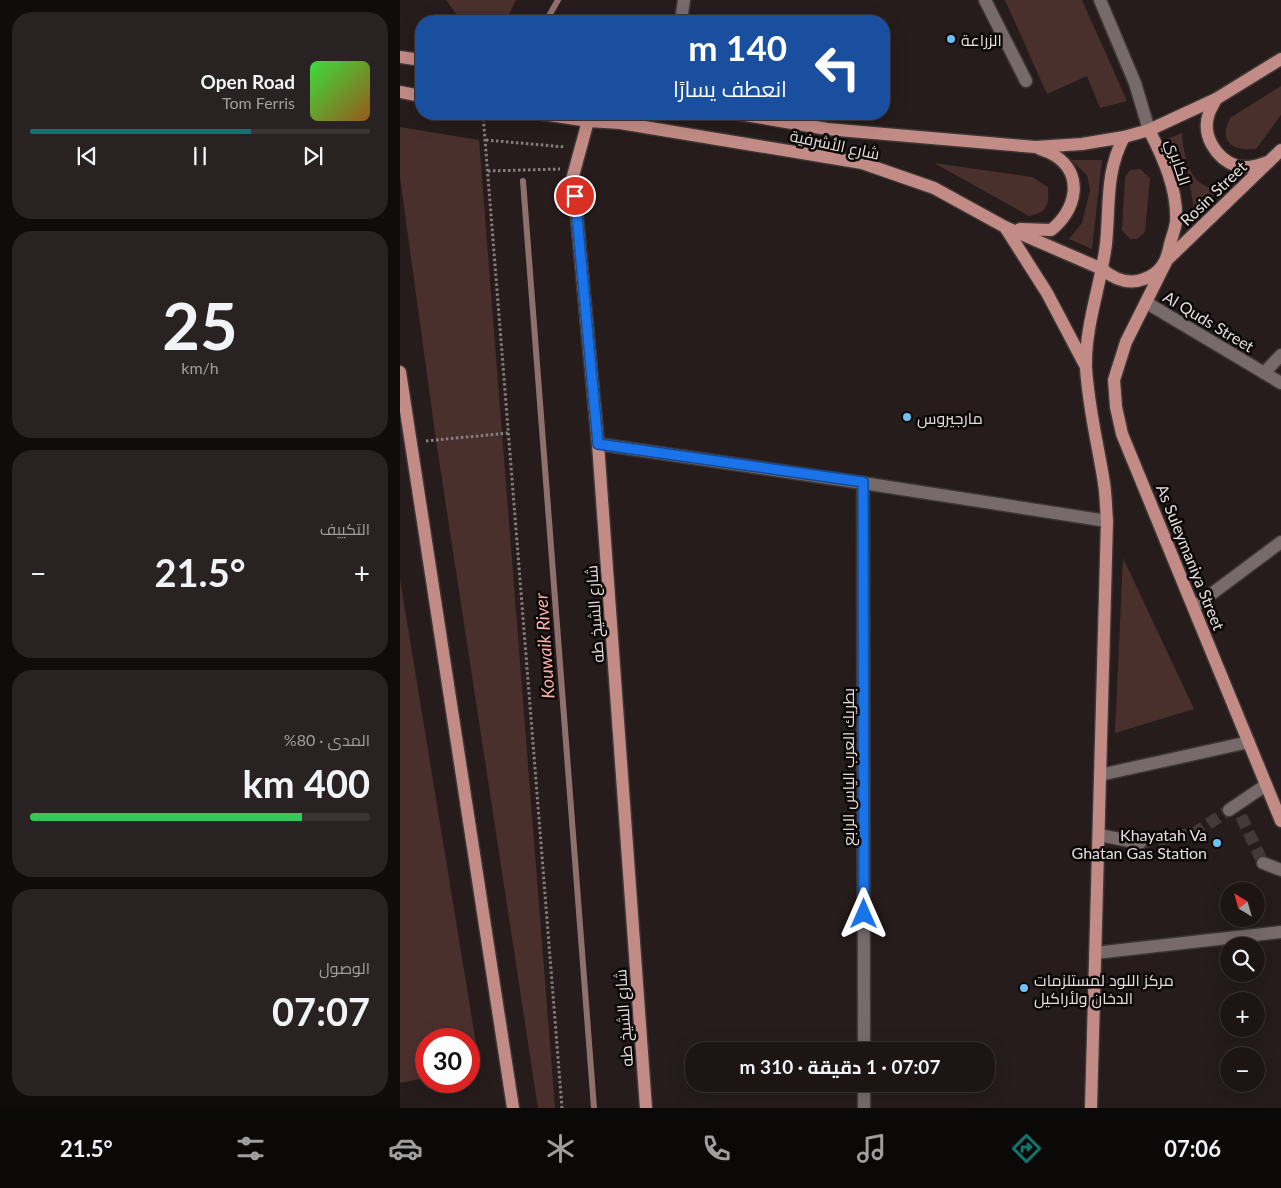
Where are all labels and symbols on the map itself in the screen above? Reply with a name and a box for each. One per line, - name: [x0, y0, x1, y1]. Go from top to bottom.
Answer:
- place label: الزراعة: [961, 30, 1002, 50]
- marker: الزراعة: [945, 33, 957, 45]
- street label: شارع الأشرفية: [788, 125, 882, 166]
- street label: الكابري: [1158, 137, 1195, 189]
- street label: Rosin Street: [1176, 157, 1250, 229]
- pin: [554, 175, 596, 217]
- street label: Al Quds Street: [1160, 286, 1258, 356]
- place label: مارجيروس: [917, 408, 983, 429]
- marker: مارجيروس: [901, 411, 913, 423]
- street label: As Suleymaniya Street: [1153, 481, 1229, 633]
- street label: شارع الشيخ طه: [581, 564, 610, 663]
- water label: Kouwaik River: [529, 592, 559, 700]
- street label: بطريك العرب الياس الرابع: [838, 688, 860, 846]
- place label: Khayatah Va Ghatan Gas Station: [1072, 825, 1207, 862]
- marker: Khayatah Va Ghatan Gas Station: [1211, 837, 1223, 849]
- north arrow: [1220, 882, 1265, 928]
- position arrow: [837, 887, 889, 939]
- street label: شارع الشيخ طه: [610, 968, 639, 1067]
- place label: مركز اللود لمستلزمات الدخان ولأراكيل: [1034, 970, 1174, 1009]
- marker: مركز اللود لمستلزمات الدخان ولأراكيل: [1018, 982, 1030, 994]
- speed limit sign: 30: [415, 1028, 480, 1093]

